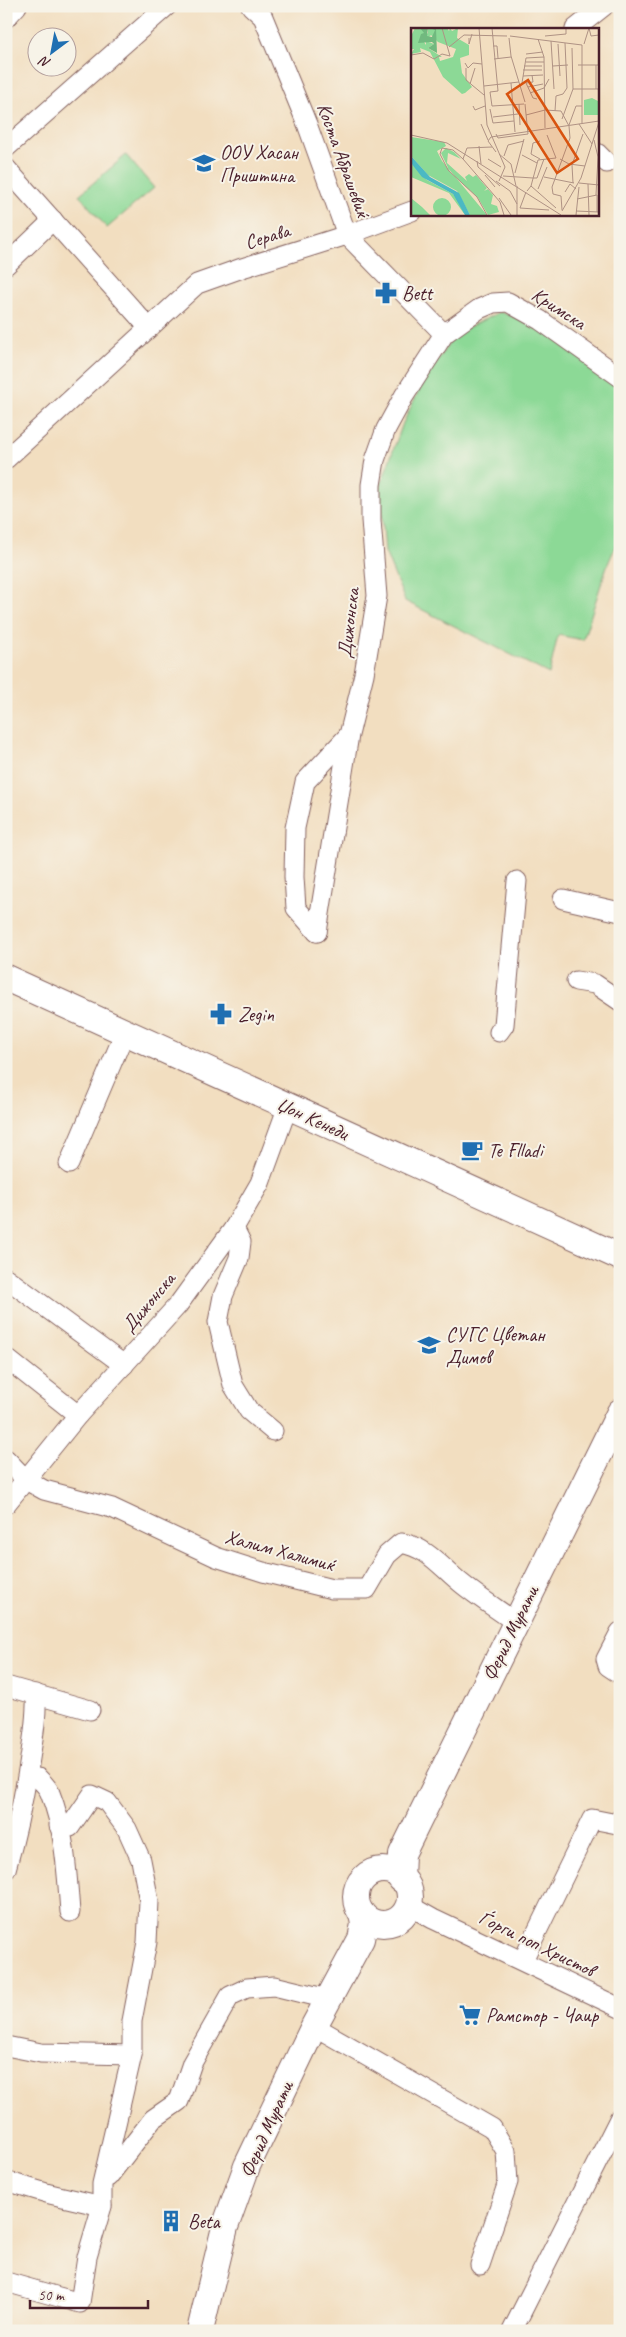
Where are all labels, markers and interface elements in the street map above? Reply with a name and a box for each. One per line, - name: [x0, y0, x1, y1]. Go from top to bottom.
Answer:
- north arrow: [28, 28, 78, 78]
- inset map: [411, 28, 598, 215]
- text: N: [35, 52, 54, 72]
- street label: Коста Абрашевиќ: [311, 100, 377, 223]
- place label: ООУ Хасан Приштина: [220, 140, 300, 188]
- school or university icon: ООУ Хасан Приштина: [191, 150, 217, 176]
- street label: Серава: [242, 217, 294, 255]
- pharmacy icon: Bett: [373, 280, 399, 306]
- place label: Bett: [402, 281, 435, 306]
- street label: Кримска: [527, 282, 592, 336]
- street label: Дижонска: [332, 585, 365, 659]
- pharmacy icon: Zegin: [208, 1001, 234, 1027]
- place label: Zegin: [238, 1002, 275, 1027]
- street label: Џон Кенеди: [273, 1091, 354, 1147]
- cafe icon: Te Flladi: [459, 1137, 485, 1163]
- place label: Te Flladi: [488, 1138, 545, 1163]
- street label: Дижонска: [116, 1266, 182, 1337]
- place label: СУГС Цветан Димов: [446, 1322, 546, 1370]
- school or university icon: СУГС Цветан Димов: [416, 1332, 442, 1358]
- street label: Халим Халимиќ: [223, 1524, 339, 1578]
- street label: Ферид Мурати: [477, 1580, 545, 1685]
- street label: Ѓорги поп Христов: [475, 1905, 602, 1984]
- supermarket icon: Рамстор - Чаир: [457, 2002, 483, 2028]
- place label: Рамстор - Чаир: [486, 2003, 600, 2028]
- street label: Ферид Мурати: [234, 2076, 299, 2181]
- building icon: Beta: [158, 2208, 184, 2234]
- place label: Beta: [188, 2209, 222, 2234]
- scale bar: [30, 2277, 148, 2309]
- text: 50 m: [38, 2286, 65, 2305]

